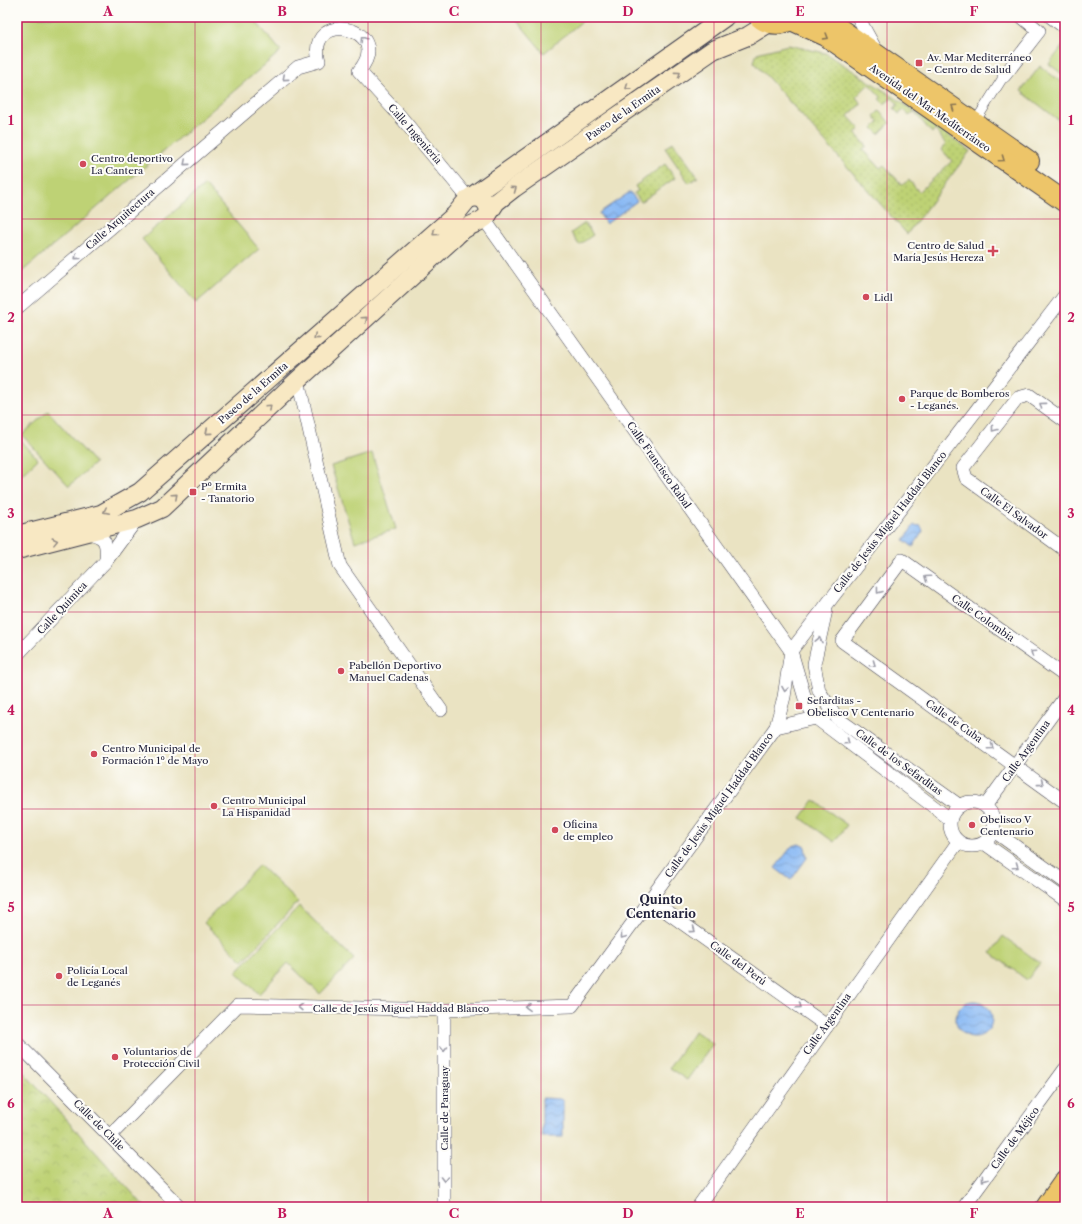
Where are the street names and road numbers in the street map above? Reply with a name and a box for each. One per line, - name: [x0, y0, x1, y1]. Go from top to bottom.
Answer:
- street label: Avenida del Mar Mediterráneo: [866, 60, 993, 155]
- street label: Paseo de la Ermita: [583, 82, 663, 144]
- street label: Calle Ingeniería: [385, 101, 445, 167]
- street label: Calle Arquitectura: [83, 185, 158, 252]
- street label: Paseo de la Ermita: [216, 359, 291, 427]
- street label: Calle Francisco Rabal: [624, 419, 694, 511]
- street label: Calle de Jesús Miguel Haddad Blanco: [831, 448, 949, 596]
- street label: Calle El Salvador: [978, 484, 1051, 542]
- street label: Calle Química: [34, 578, 90, 637]
- street label: Calle Colombia: [949, 592, 1018, 645]
- street label: Calle de Cuba: [923, 697, 986, 746]
- street label: Calle Argentina: [999, 717, 1053, 785]
- street label: Calle de los Sefarditas: [853, 726, 945, 798]
- street label: Calle de Jesús Miguel Haddad Blanco: [662, 730, 776, 880]
- street label: Calle del Perú: [707, 938, 769, 988]
- street label: Calle Argentina: [800, 990, 854, 1058]
- street label: Calle de Jesús Miguel Haddad Blanco: [313, 1002, 489, 1015]
- street label: Calle de Paraguay: [438, 1065, 451, 1150]
- street label: Calle de Chile: [71, 1097, 128, 1154]
- street label: Calle de Méjico: [988, 1104, 1042, 1172]

